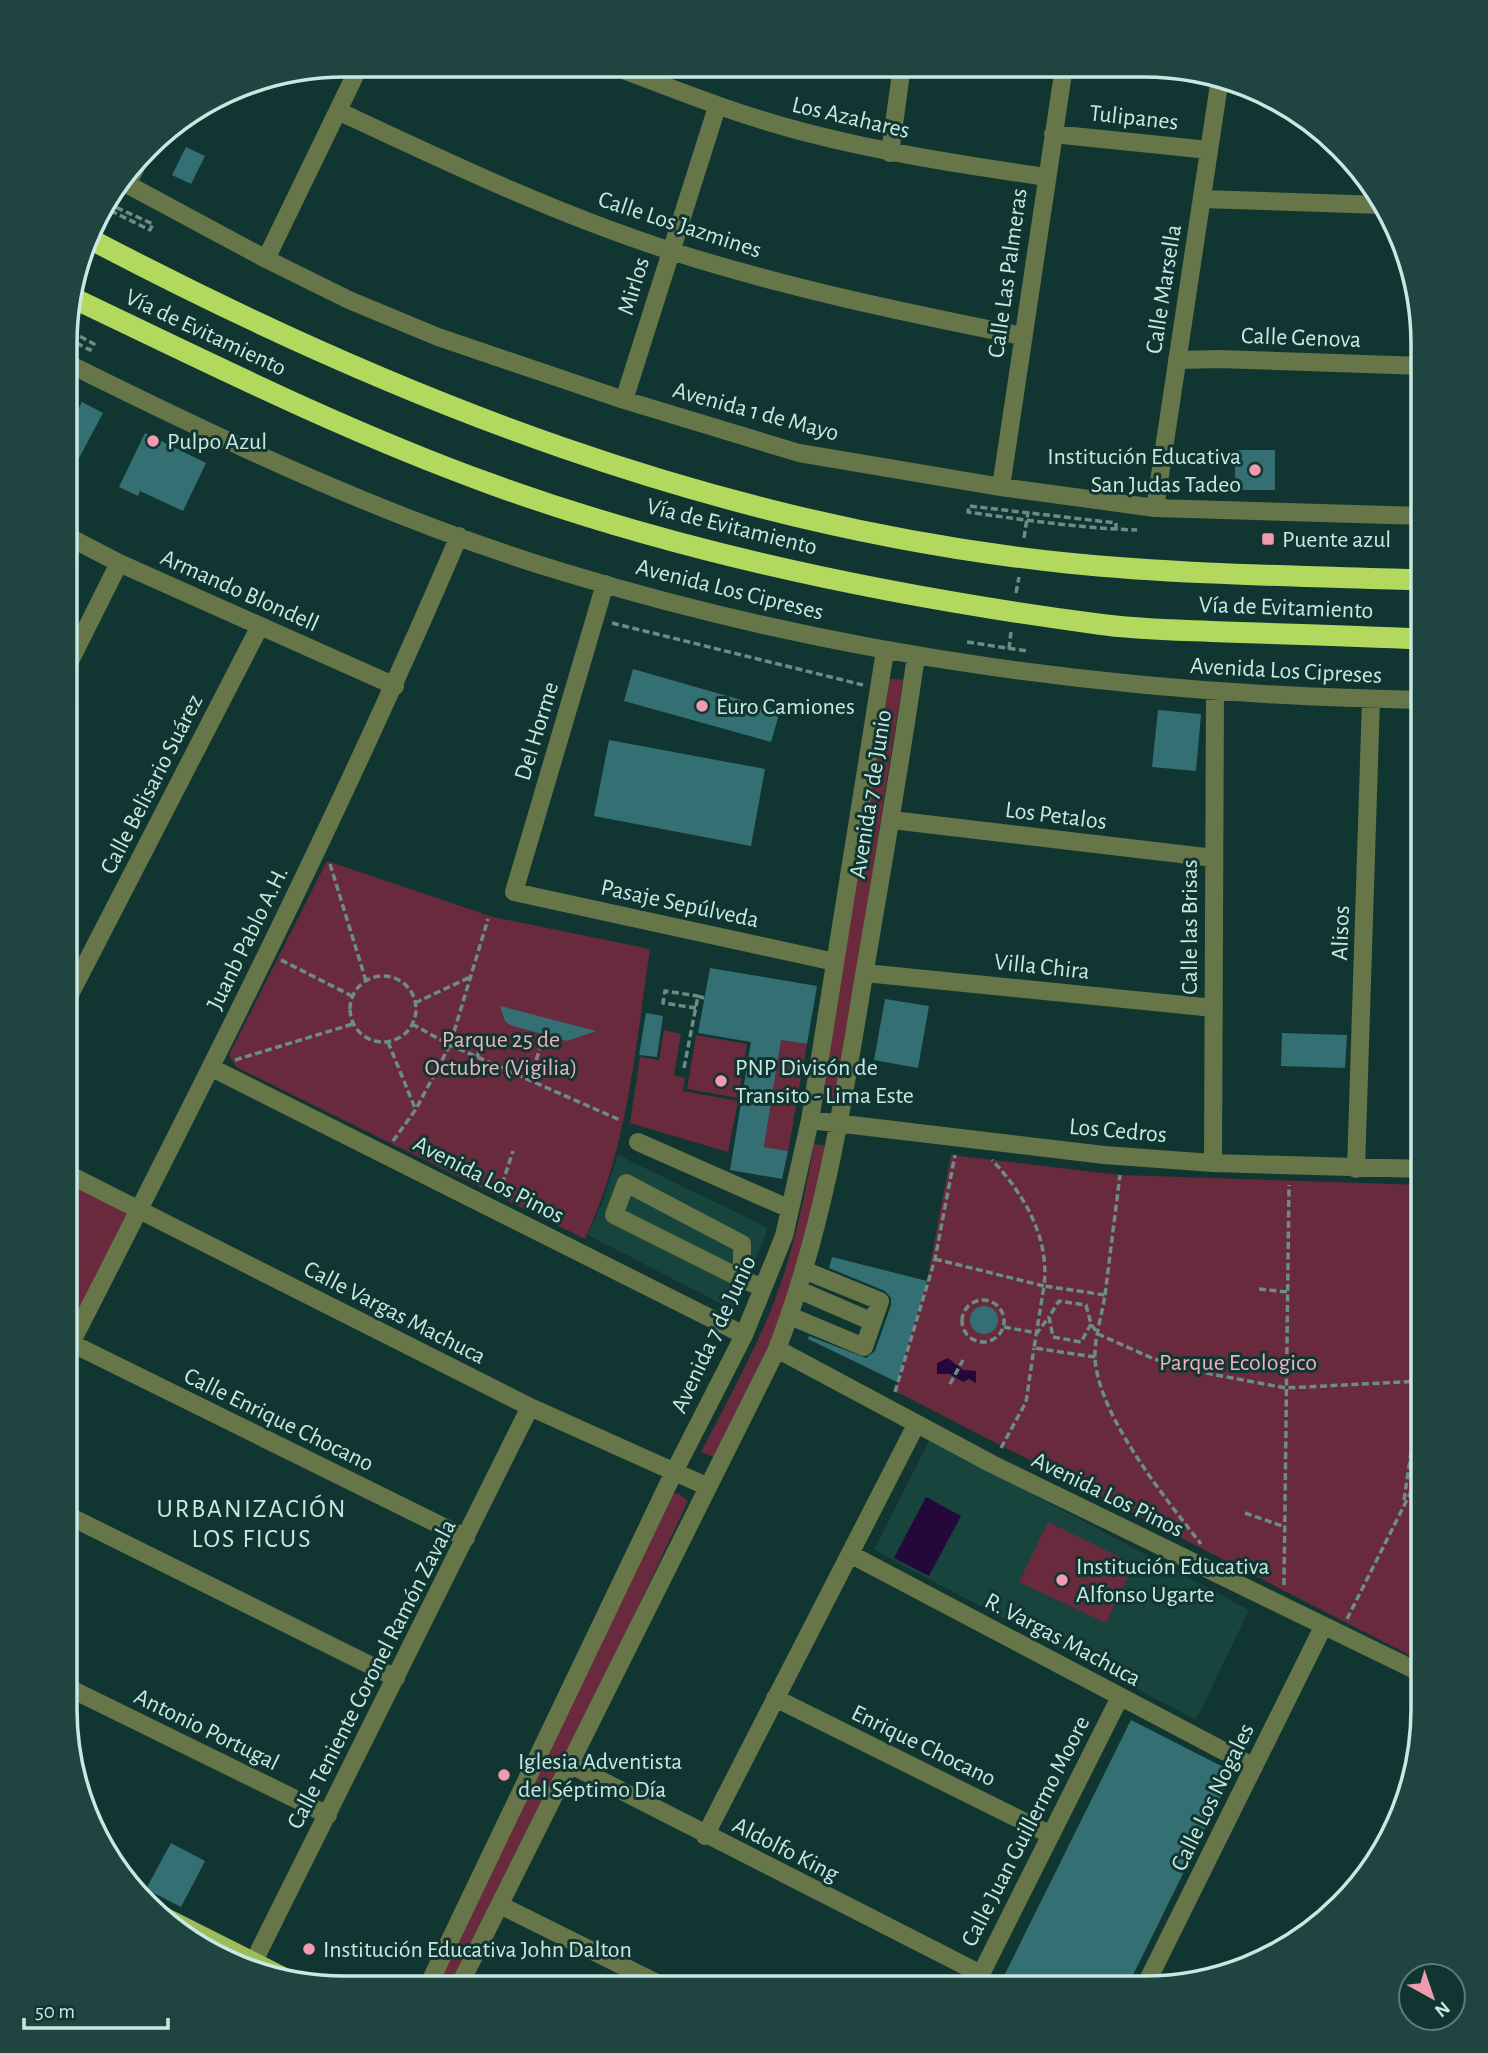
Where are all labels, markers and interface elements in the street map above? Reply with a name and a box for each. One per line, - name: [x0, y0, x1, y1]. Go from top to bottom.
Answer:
- street label: Los Azahares: [790, 93, 912, 143]
- street label: Tulipanes: [1088, 101, 1180, 135]
- street label: Calle Los Jazmines: [595, 187, 764, 263]
- street label: Calle Las Palmeras: [984, 187, 1032, 359]
- street label: Calle Marsella: [1142, 223, 1186, 356]
- street label: Mirlos: [614, 255, 654, 318]
- street label: Vía de Evitamiento: [121, 285, 290, 381]
- street label: Calle Genova: [1241, 324, 1361, 352]
- street label: Avenida 1 de Mayo: [670, 378, 841, 446]
- place label: Pulpo Azul: [167, 430, 267, 454]
- marker: Pulpo Azul: [145, 433, 161, 449]
- place label: Institución Educativa San Judas Tadeo: [1047, 445, 1241, 497]
- marker: Institución Educativa San Judas Tadeo: [1247, 462, 1263, 478]
- street label: Vía de Evitamiento: [644, 494, 819, 560]
- place label: Puente azul: [1282, 528, 1391, 552]
- marker: Puente azul: [1260, 531, 1276, 547]
- street label: Armando Blondell: [157, 545, 322, 636]
- street label: Avenida Los Cipreses: [634, 555, 826, 625]
- street label: Vía de Evitamiento: [1198, 593, 1374, 623]
- street label: Avenida Los Cipreses: [1189, 654, 1383, 688]
- street label: Del Horme: [511, 679, 563, 784]
- street label: Calle Belisario Suárez: [96, 691, 208, 878]
- place label: Euro Camiones: [716, 695, 855, 719]
- marker: Euro Camiones: [694, 698, 710, 714]
- street label: Avenida 7 de Junio: [846, 708, 896, 880]
- street label: Los Petalos: [1004, 798, 1108, 834]
- street label: Calle las Brisas: [1178, 859, 1202, 995]
- street label: Juanb Pablo A.H.: [203, 863, 293, 1014]
- street label: Pasaje Sepúlveda: [599, 876, 761, 932]
- street label: Alisos: [1328, 905, 1354, 961]
- street label: Villa Chira: [993, 950, 1091, 984]
- park label: Parque 25 de Octubre (Vigilia): [424, 1028, 578, 1080]
- place label: PNP Divisón de Transito - Lima Este: [735, 1056, 914, 1108]
- marker: PNP Divisón de Transito - Lima Este: [713, 1073, 729, 1089]
- street label: Los Cedros: [1068, 1115, 1168, 1147]
- street label: Avenida Los Pinos: [409, 1132, 568, 1228]
- street label: Avenida 7 de Junio: [667, 1252, 761, 1417]
- street label: Calle Vargas Machuca: [300, 1257, 489, 1369]
- park label: Parque Ecologico: [1159, 1351, 1317, 1375]
- street label: Calle Enrique Chocano: [180, 1364, 377, 1476]
- street label: Avenida Los Pinos: [1028, 1448, 1187, 1542]
- district label: URBANIZACIÓN LOS FICUS: [156, 1494, 348, 1552]
- street label: Calle Teniente Coronel Ramón Zavala: [283, 1516, 461, 1833]
- place label: Institución Educativa Alfonso Ugarte: [1076, 1555, 1270, 1607]
- marker: Institución Educativa Alfonso Ugarte: [1054, 1572, 1070, 1588]
- street label: R. Vargas Machuca: [981, 1589, 1144, 1691]
- street label: Antonio Portugal: [130, 1685, 283, 1775]
- street label: Enrique Chocano: [848, 1701, 1000, 1791]
- street label: Calle Juan Guillermo Moore: [957, 1712, 1095, 1951]
- street label: Calle Los Nogales: [1167, 1720, 1259, 1875]
- place label: Iglesia Adventista del Séptimo Día: [518, 1750, 682, 1802]
- marker: Iglesia Adventista del Séptimo Día: [496, 1767, 512, 1783]
- street label: Aldolfo King: [729, 1813, 843, 1887]
- place label: Institución Educativa John Dalton: [323, 1938, 632, 1962]
- marker: Institución Educativa John Dalton: [301, 1941, 317, 1957]
- north arrow: [1397, 1962, 1467, 2032]
- scale bar: [24, 1986, 168, 2030]
- text: N: [1431, 1997, 1453, 2020]
- text: 50 m: [35, 2001, 75, 2022]

